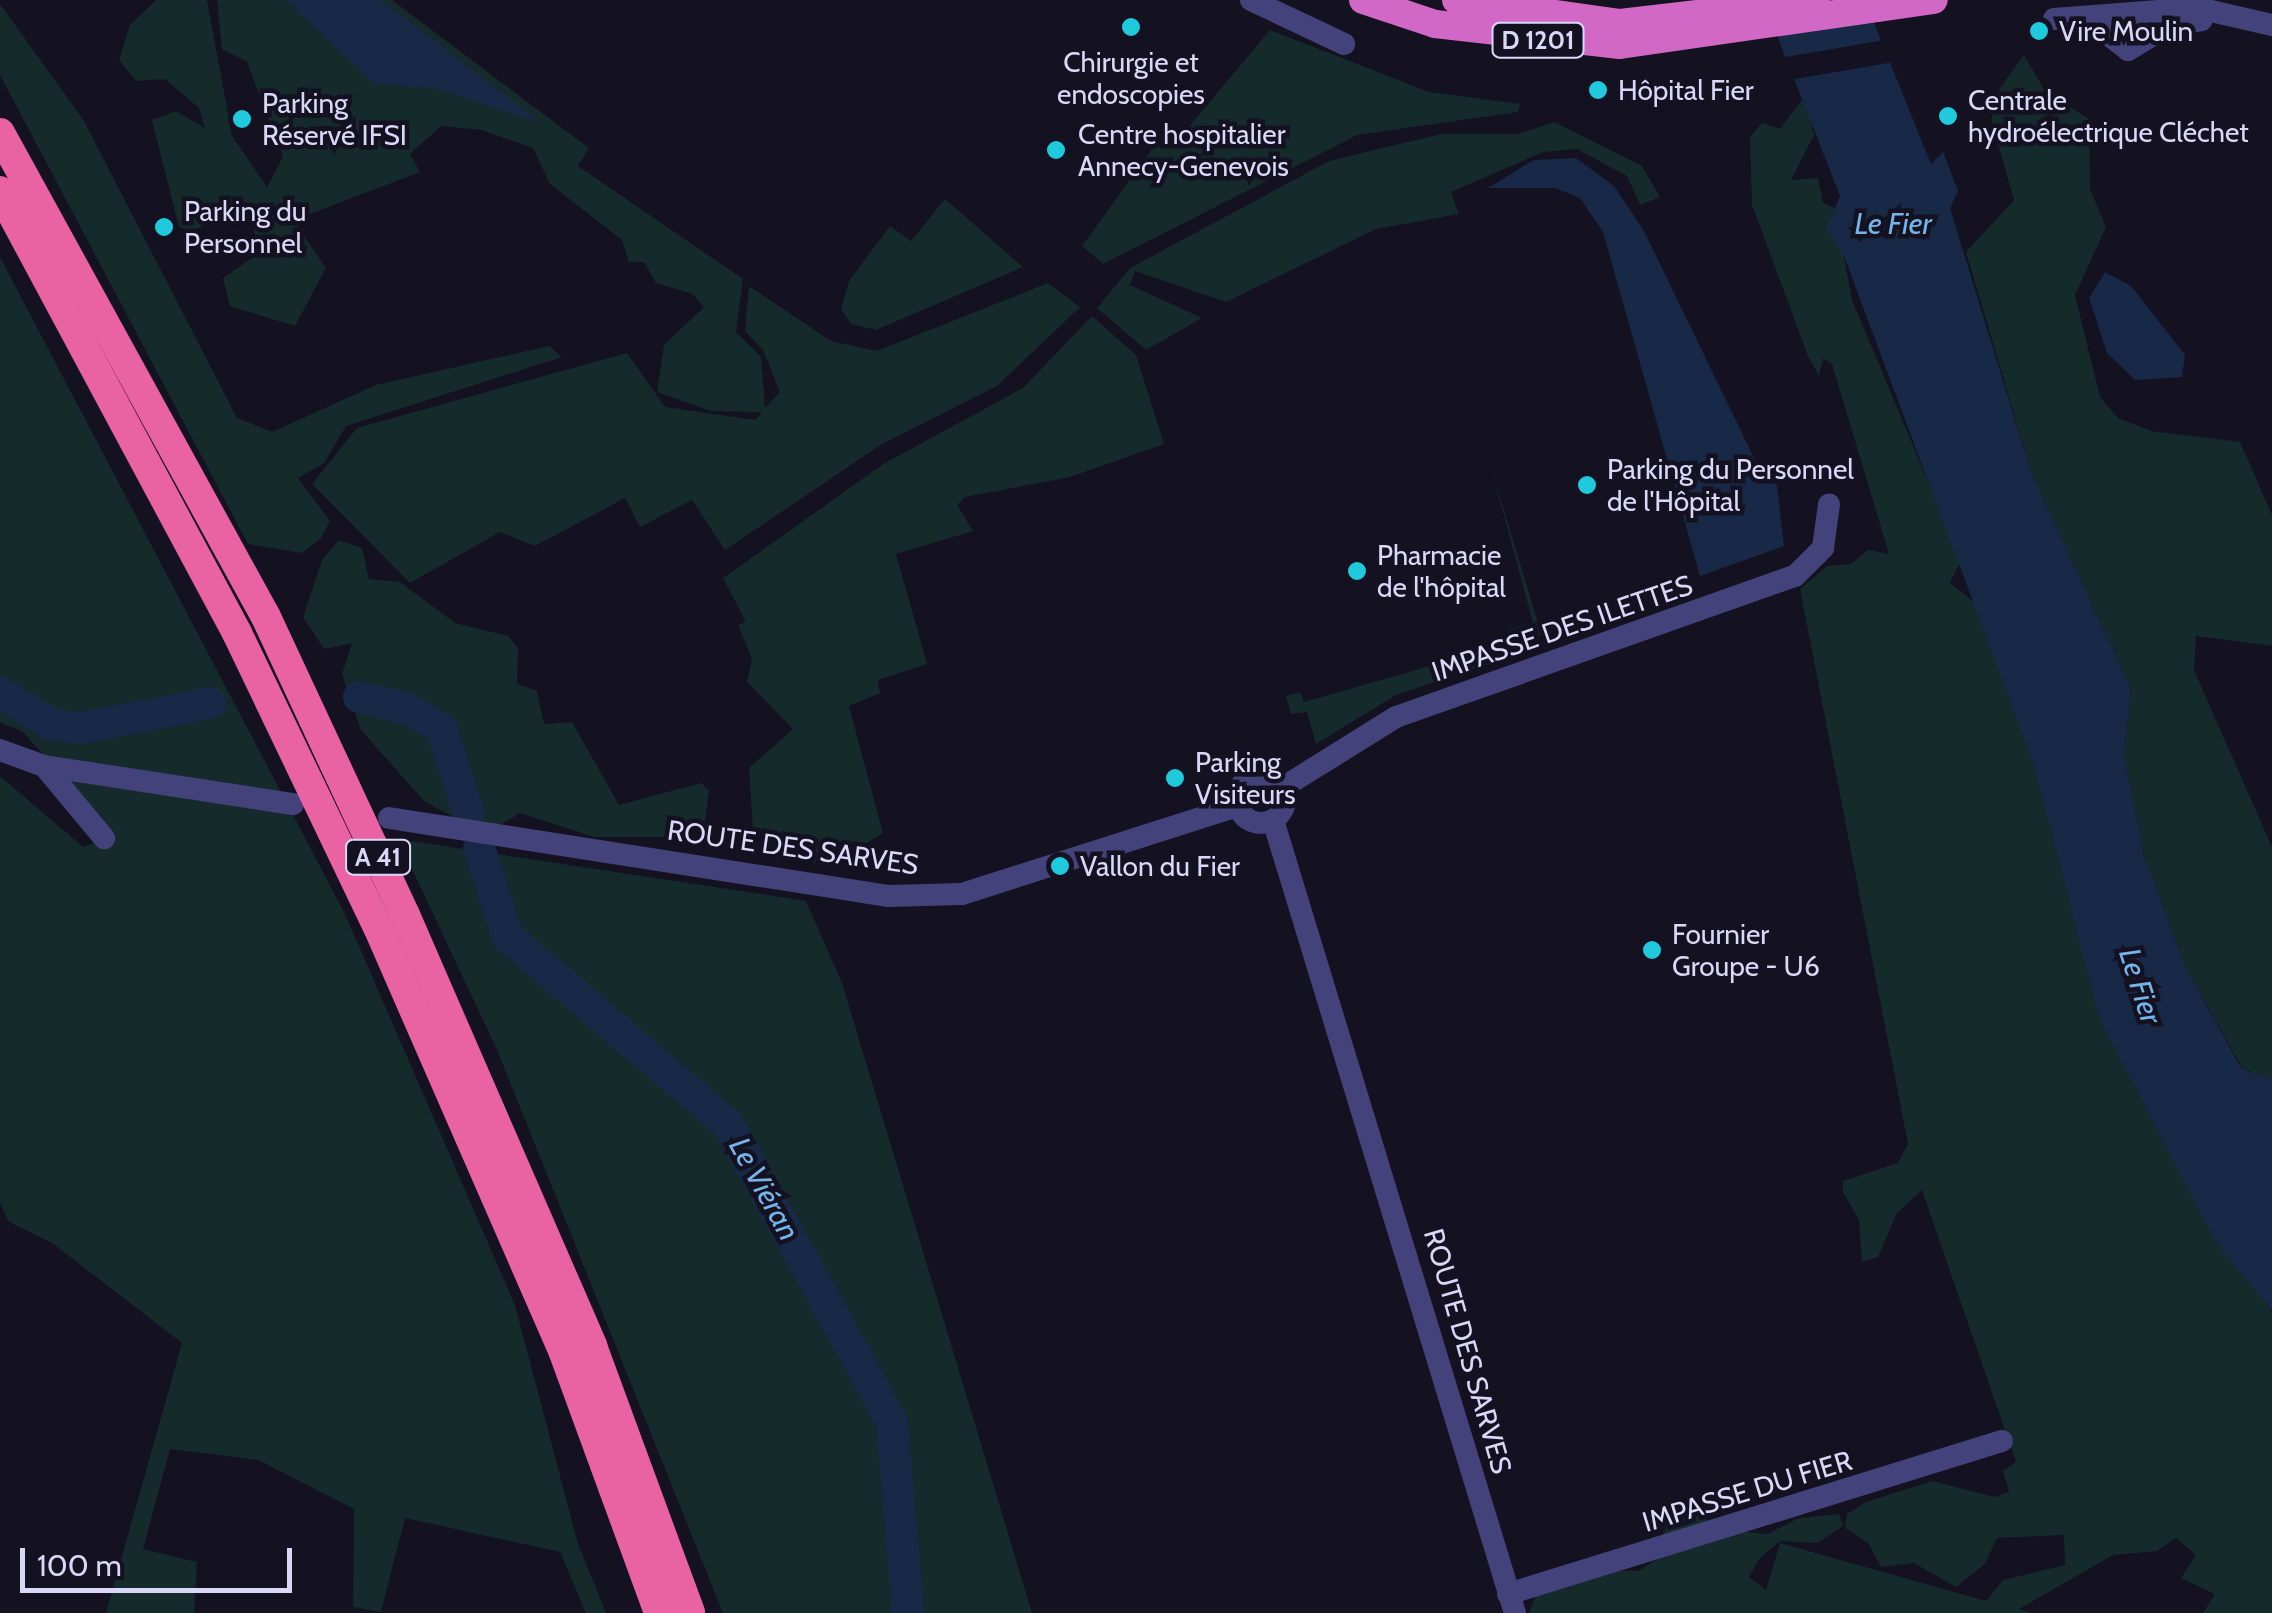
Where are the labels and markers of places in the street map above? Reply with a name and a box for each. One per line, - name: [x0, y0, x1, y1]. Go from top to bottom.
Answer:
- marker: Chirurgie et endoscopies: [1118, 14, 1144, 40]
- place label: Vire Moulin: [2059, 14, 2193, 48]
- marker: Vire Moulin: [2028, 20, 2050, 42]
- place label: Chirurgie et endoscopies: [1057, 45, 1205, 111]
- place label: Hôpital Fier: [1618, 73, 1754, 107]
- marker: Hôpital Fier: [1587, 79, 1609, 101]
- place label: Centrale hydroélectrique Cléchet: [1968, 83, 2249, 149]
- place label: Parking Réservé IFSI: [262, 86, 407, 152]
- marker: Centrale hydroélectrique Cléchet: [1937, 105, 1959, 127]
- marker: Parking Réservé IFSI: [231, 108, 253, 130]
- place label: Centre hospitalier Annecy-Genevois: [1078, 117, 1289, 183]
- marker: Centre hospitalier Annecy-Genevois: [1043, 137, 1069, 163]
- place label: Parking du Personnel: [184, 194, 306, 260]
- marker: Parking du Personnel: [153, 216, 175, 238]
- place label: Parking du Personnel de l'Hôpital: [1607, 452, 1854, 518]
- marker: Parking du Personnel de l'Hôpital: [1576, 474, 1598, 496]
- place label: Pharmacie de l'hôpital: [1377, 538, 1506, 604]
- marker: Pharmacie de l'hôpital: [1346, 560, 1368, 582]
- place label: Parking Visiteurs: [1195, 745, 1296, 811]
- marker: Parking Visiteurs: [1164, 767, 1186, 789]
- place label: Vallon du Fier: [1080, 849, 1240, 883]
- marker: Vallon du Fier: [1049, 855, 1071, 877]
- place label: Fournier Groupe - U6: [1672, 917, 1820, 983]
- marker: Fournier Groupe - U6: [1641, 939, 1663, 961]

